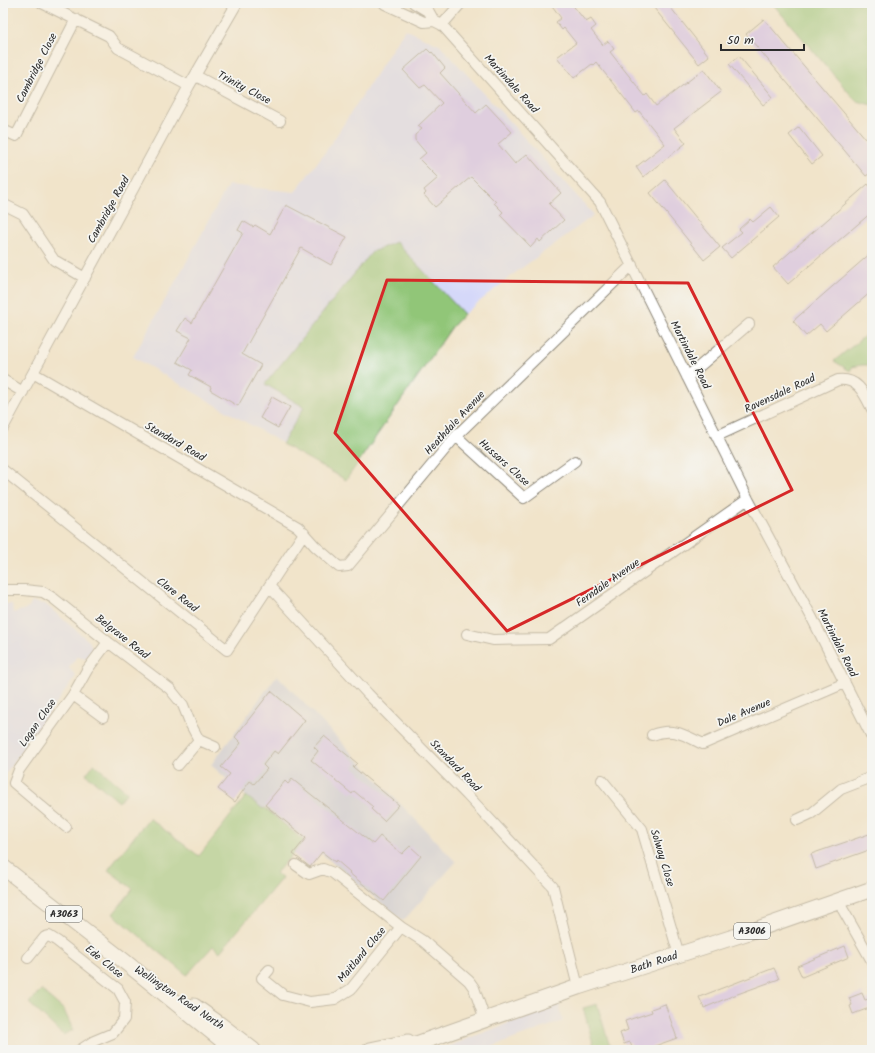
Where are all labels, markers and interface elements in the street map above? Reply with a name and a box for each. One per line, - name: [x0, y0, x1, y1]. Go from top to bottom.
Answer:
- scale bar: [721, 26, 804, 52]
- street label: Cambridge Close: [12, 30, 62, 106]
- text: 50 m: [727, 31, 754, 50]
- street label: Martindale Road: [479, 50, 543, 118]
- street label: Trinity Close: [214, 66, 274, 110]
- street label: Cambridge Road: [83, 173, 135, 247]
- street label: Martindale Road: [665, 318, 715, 393]
- street label: Ravensdale Road: [742, 369, 819, 418]
- street label: Heathdale Avenue: [420, 387, 490, 459]
- street label: Standard Road: [141, 417, 209, 467]
- street label: Hussars Close: [474, 435, 534, 491]
- street label: Ferndale Avenue: [572, 554, 644, 612]
- street label: Clare Road: [152, 573, 202, 618]
- street label: Martindale Road: [812, 606, 862, 681]
- street label: Belgrave Road: [91, 610, 153, 664]
- street label: Dale Avenue: [714, 694, 774, 732]
- street label: Logan Close: [15, 695, 61, 751]
- street label: Standard Road: [425, 736, 485, 797]
- street label: Solway Close: [645, 827, 679, 889]
- road number: A3063: [46, 906, 82, 922]
- street label: Maitland Close: [333, 923, 391, 987]
- road number: A3006: [734, 923, 770, 939]
- street label: Ede Close: [81, 941, 127, 983]
- street label: Bath Road: [628, 947, 680, 979]
- street label: Wellington Road North: [131, 961, 228, 1035]

